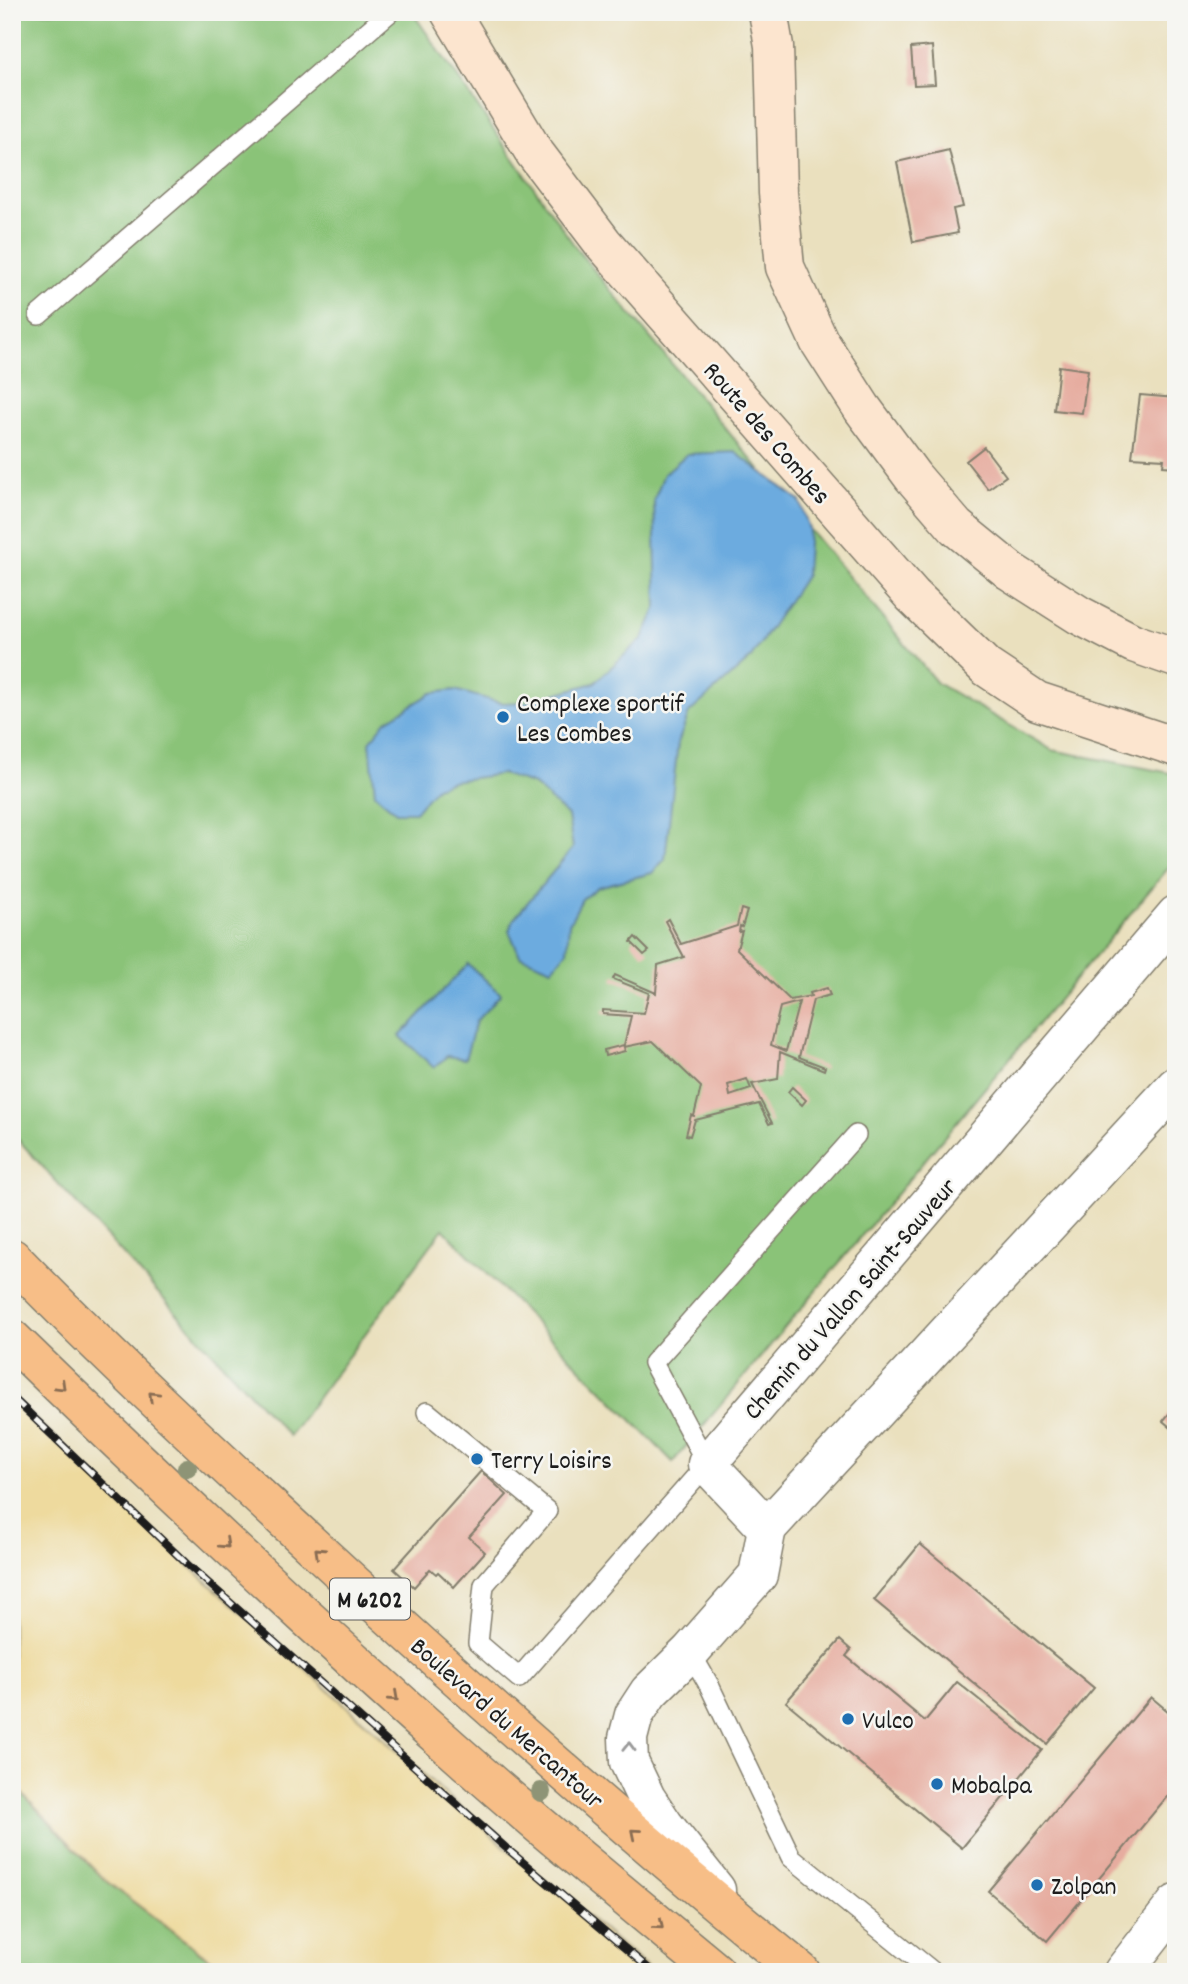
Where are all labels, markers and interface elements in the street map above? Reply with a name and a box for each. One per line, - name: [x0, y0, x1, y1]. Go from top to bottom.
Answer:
- street label: Route des Combes: [693, 355, 838, 514]
- place label: Complexe sportif Les Combes: [517, 687, 684, 754]
- marker: Complexe sportif Les Combes: [495, 709, 511, 725]
- street label: Chemin du Vallon Saint-Sauveur: [736, 1171, 967, 1429]
- one-way arrow: [53, 1378, 66, 1391]
- one-way arrow: [148, 1391, 161, 1404]
- place label: Terry Loisirs: [491, 1444, 612, 1481]
- marker: Terry Loisirs: [469, 1451, 485, 1467]
- one-way arrow: [217, 1535, 230, 1548]
- one-way arrow: [314, 1547, 327, 1560]
- road number: M 6202: [330, 1578, 410, 1619]
- street label: Boulevard du Mercantour: [401, 1630, 611, 1819]
- one-way arrow: [386, 1689, 399, 1701]
- place label: Vulco: [862, 1704, 914, 1741]
- marker: Vulco: [840, 1711, 856, 1727]
- one-way arrow: [621, 1741, 637, 1752]
- place label: Mobalpa: [951, 1769, 1032, 1806]
- marker: Mobalpa: [929, 1776, 945, 1792]
- one-way arrow: [630, 1829, 643, 1841]
- place label: Zolpan: [1051, 1870, 1116, 1907]
- marker: Zolpan: [1029, 1877, 1045, 1893]
- one-way arrow: [652, 1916, 664, 1929]

